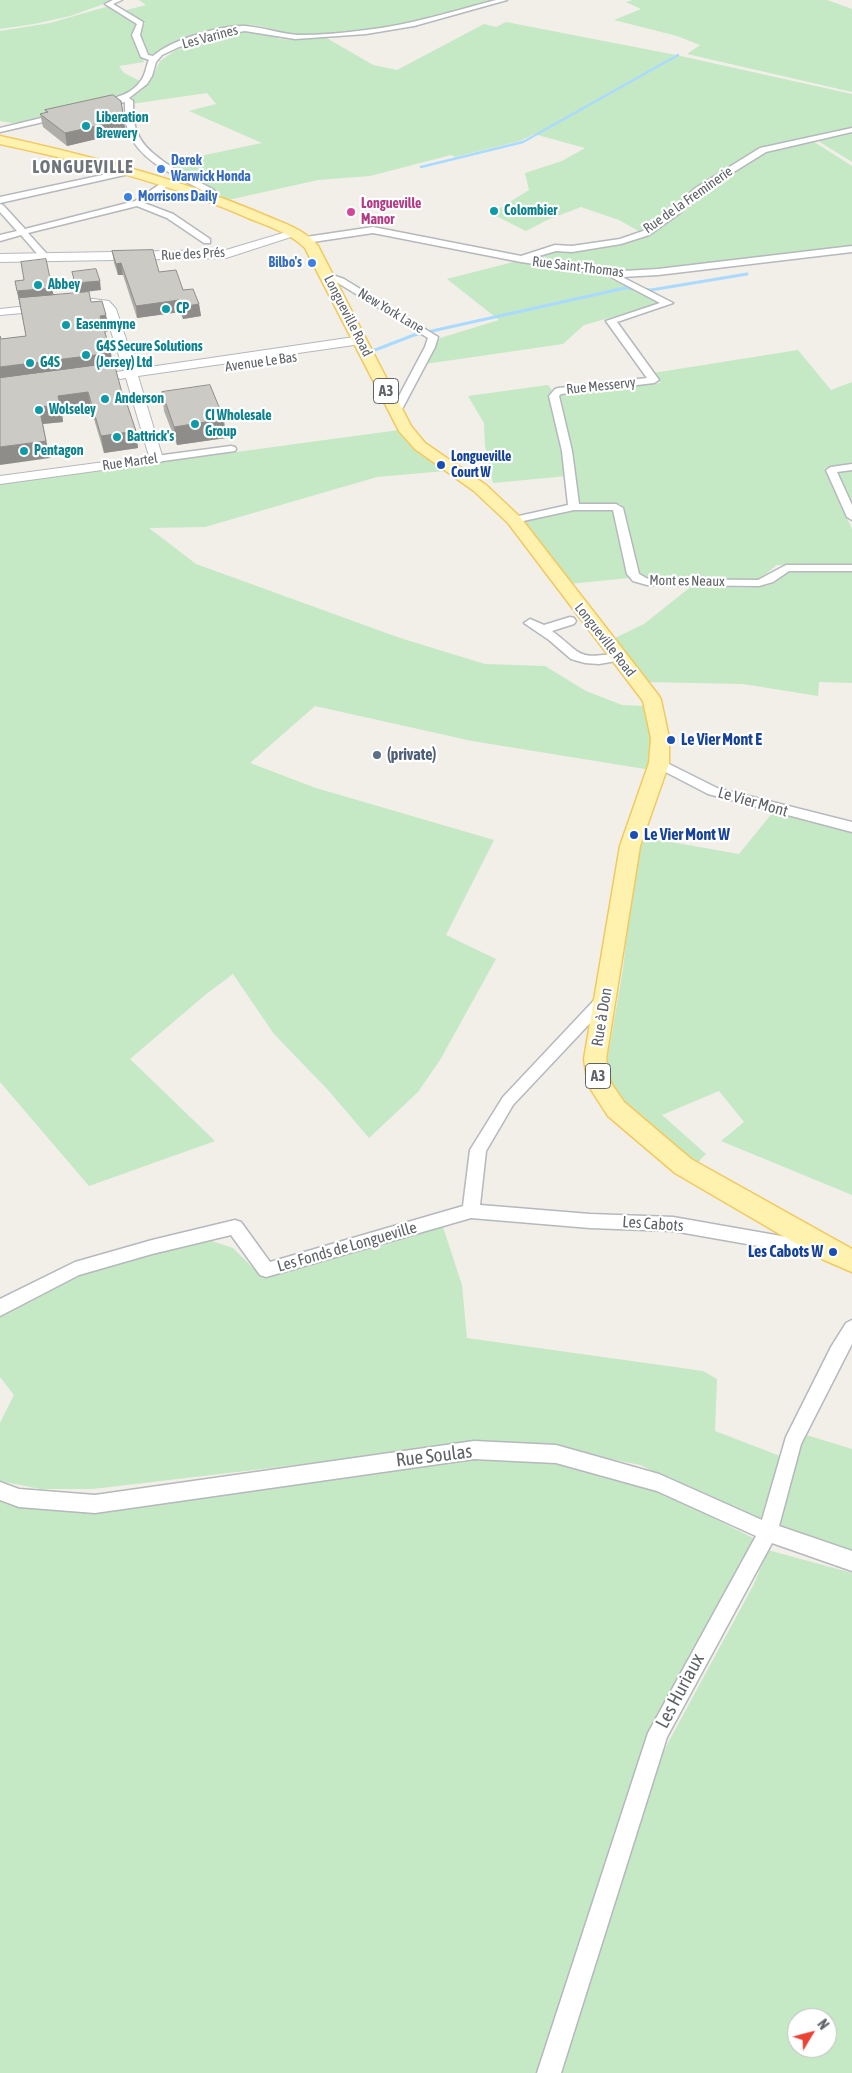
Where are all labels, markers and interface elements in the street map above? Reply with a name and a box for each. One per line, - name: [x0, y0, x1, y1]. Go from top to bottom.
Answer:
- street label: Les Varines: [180, 22, 240, 52]
- place label: Liberation Brewery: [96, 110, 149, 142]
- marker: Liberation Brewery: [80, 120, 92, 132]
- place label: Derek Warwick Honda: [171, 153, 251, 186]
- district label: LONGUEVILLE: [31, 156, 135, 178]
- marker: Derek Warwick Honda: [155, 163, 167, 175]
- street label: Rue de la Freminerie: [640, 163, 736, 237]
- place label: Morrisons Daily: [138, 189, 218, 205]
- marker: Morrisons Daily: [122, 191, 134, 203]
- place label: Longueville Manor: [361, 196, 421, 228]
- place label: Colombier: [504, 203, 557, 219]
- marker: Colombier: [488, 205, 500, 217]
- marker: Longueville Manor: [345, 206, 357, 218]
- street label: Rue des Prés: [161, 244, 225, 264]
- street label: Rue Saint-Thomas: [531, 253, 625, 281]
- place label: Bilbo's: [269, 255, 302, 271]
- marker: Bilbo's: [306, 257, 318, 269]
- street label: Longueville Road: [320, 273, 376, 359]
- place label: Abbey: [48, 277, 80, 293]
- marker: Abbey: [32, 279, 44, 291]
- street label: New York Lane: [355, 285, 427, 337]
- place label: CP: [176, 301, 189, 317]
- marker: CP: [160, 303, 172, 315]
- place label: Easenmyne: [76, 317, 136, 333]
- marker: Easenmyne: [60, 319, 72, 331]
- place label: G4S Secure Solutions (Jersey) Ltd: [96, 339, 203, 372]
- marker: G4S Secure Solutions (Jersey) Ltd: [80, 349, 92, 361]
- street label: Avenue Le Bas: [224, 349, 298, 375]
- place label: G4S: [40, 355, 60, 371]
- marker: G4S: [24, 357, 36, 369]
- street label: Rue Messervy: [565, 374, 637, 398]
- road number: A3: [374, 378, 398, 404]
- place label: Anderson: [115, 391, 164, 407]
- marker: Anderson: [99, 393, 111, 405]
- place label: Wolseley: [49, 402, 96, 418]
- marker: Wolseley: [33, 404, 45, 416]
- place label: CI Wholesale Group: [205, 408, 272, 441]
- marker: CI Wholesale Group: [189, 418, 201, 430]
- place label: Battrick's: [127, 429, 174, 445]
- marker: Battrick's: [111, 431, 123, 443]
- place label: Pentagon: [34, 443, 84, 459]
- marker: Pentagon: [18, 445, 30, 457]
- place label: Longueville Court W: [451, 449, 511, 482]
- street label: Rue Martel: [101, 450, 159, 474]
- marker: Longueville Court W: [435, 459, 447, 471]
- street label: Mont es Neaux: [649, 572, 725, 590]
- street label: Longueville Road: [571, 600, 639, 680]
- place label: Le Vier Mont E: [681, 730, 762, 750]
- marker: Le Vier Mont E: [665, 734, 677, 746]
- place label: (private): [387, 745, 436, 765]
- marker: (private): [371, 749, 383, 761]
- street label: Le Vier Mont: [716, 783, 790, 821]
- place label: Le Vier Mont W: [644, 825, 730, 845]
- marker: Le Vier Mont W: [628, 829, 640, 841]
- street label: Rue à Don: [588, 986, 616, 1048]
- road number: A3: [586, 1064, 610, 1088]
- street label: Les Cabots: [622, 1212, 684, 1236]
- street label: Les Fonds de Longueville: [275, 1218, 419, 1276]
- place label: Les Cabots W: [748, 1242, 823, 1262]
- marker: Les Cabots W: [827, 1246, 839, 1258]
- street label: Rue Soulas: [395, 1440, 473, 1472]
- street label: Les Huriaux: [651, 1650, 709, 1732]
- north arrow: [787, 2008, 837, 2058]
- text: N: [814, 2016, 832, 2033]

